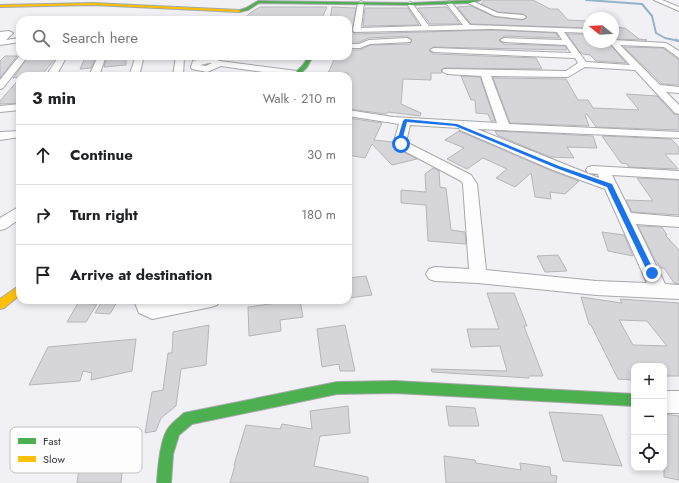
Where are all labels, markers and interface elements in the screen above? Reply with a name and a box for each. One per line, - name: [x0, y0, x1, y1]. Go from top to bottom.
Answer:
- north arrow: [583, 12, 619, 48]
- search box: [16, 16, 352, 60]
- icon: search: [30, 27, 52, 49]
- text: Search here: [62, 27, 138, 49]
- text: 3 min: [32, 86, 76, 110]
- text: Walk · 210 m: [263, 89, 336, 108]
- route start: [392, 135, 410, 153]
- icon: ahead: [32, 144, 54, 166]
- text: Continue: [70, 144, 133, 166]
- text: 30 m: [307, 145, 336, 164]
- icon: right: [32, 204, 54, 226]
- text: Turn right: [70, 204, 138, 226]
- text: 180 m: [301, 205, 336, 224]
- icon: arrive: [32, 264, 54, 286]
- text: Arrive at destination: [70, 264, 212, 286]
- route end: [643, 264, 661, 282]
- map controls: [631, 363, 667, 471]
- button: +: [631, 363, 667, 399]
- button: −: [631, 399, 667, 435]
- legend: [10, 427, 142, 473]
- text: Fast: [43, 433, 61, 449]
- button: locate: [631, 435, 667, 471]
- text: Slow: [43, 451, 65, 467]

